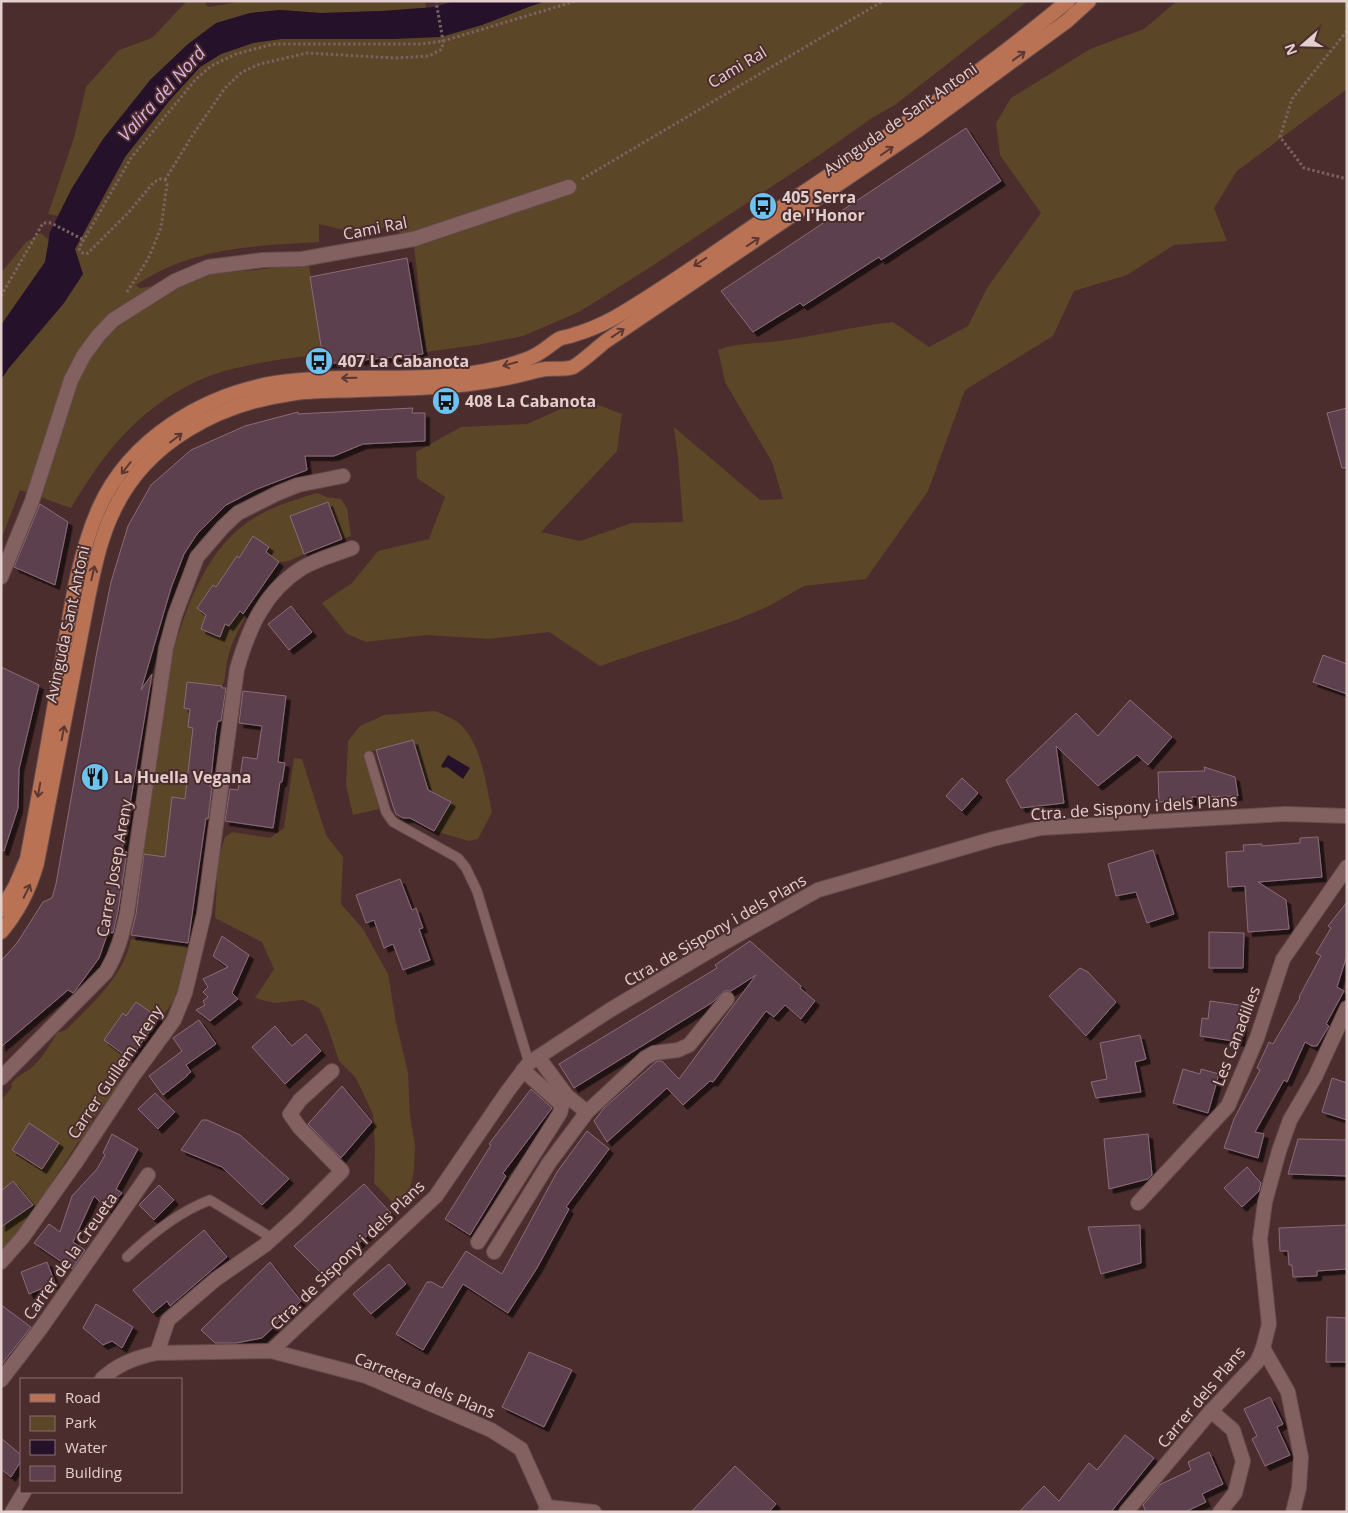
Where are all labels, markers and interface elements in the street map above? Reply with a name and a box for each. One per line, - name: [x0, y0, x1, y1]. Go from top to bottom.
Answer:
- north arrow: [1278, 20, 1328, 70]
- water label: Valira del Nord: [112, 40, 211, 146]
- street label: Cami Ral: [704, 41, 770, 93]
- text: N: [1279, 41, 1301, 58]
- one-way arrow: [1012, 51, 1026, 61]
- street label: Avinguda de Sant Antoni: [819, 58, 981, 180]
- one-way arrow: [880, 146, 894, 156]
- place label: 405 Serra de l'Honor: [782, 186, 865, 226]
- bus stop icon: 405 Serra de l'Honor: [748, 191, 778, 221]
- street label: Cami Ral: [341, 211, 409, 245]
- one-way arrow: [745, 237, 759, 247]
- one-way arrow: [694, 257, 708, 267]
- one-way arrow: [611, 328, 625, 338]
- bus stop icon: 407 La Cabanota: [304, 346, 334, 376]
- place label: 407 La Cabanota: [338, 350, 469, 372]
- one-way arrow: [503, 360, 519, 370]
- one-way arrow: [341, 373, 358, 383]
- bus stop icon: 408 La Cabanota: [431, 386, 461, 416]
- place label: 408 La Cabanota: [465, 390, 596, 412]
- one-way arrow: [169, 433, 183, 443]
- one-way arrow: [120, 461, 131, 474]
- street label: Avinguda Sant Antoni: [40, 544, 94, 704]
- one-way arrow: [89, 565, 99, 581]
- one-way arrow: [58, 725, 68, 741]
- restaurant icon: La Huella Vegana: [80, 762, 110, 792]
- place label: La Huella Vegana: [114, 766, 251, 788]
- one-way arrow: [34, 782, 44, 798]
- street label: Ctra. de Sispony i dels Plans: [1030, 789, 1238, 825]
- street label: Carrer Josep Areny: [91, 796, 137, 939]
- street label: Ctra. de Sispony i dels Plans: [620, 869, 810, 991]
- one-way arrow: [22, 883, 32, 898]
- street label: Les Canadilles: [1207, 983, 1265, 1089]
- street label: Carrer Guillem Areny: [62, 1000, 168, 1143]
- street label: Ctra. de Sispony i dels Plans: [265, 1175, 429, 1335]
- street label: Carrer de la Creueta: [18, 1188, 122, 1324]
- street label: Carrer dels Plans: [1152, 1342, 1250, 1452]
- street label: Carretera dels Plans: [351, 1347, 499, 1423]
- legend: [20, 1378, 182, 1493]
- text: Road: [65, 1387, 101, 1407]
- text: Park: [65, 1412, 96, 1432]
- text: Water: [65, 1437, 107, 1457]
- text: Building: [65, 1462, 122, 1482]

